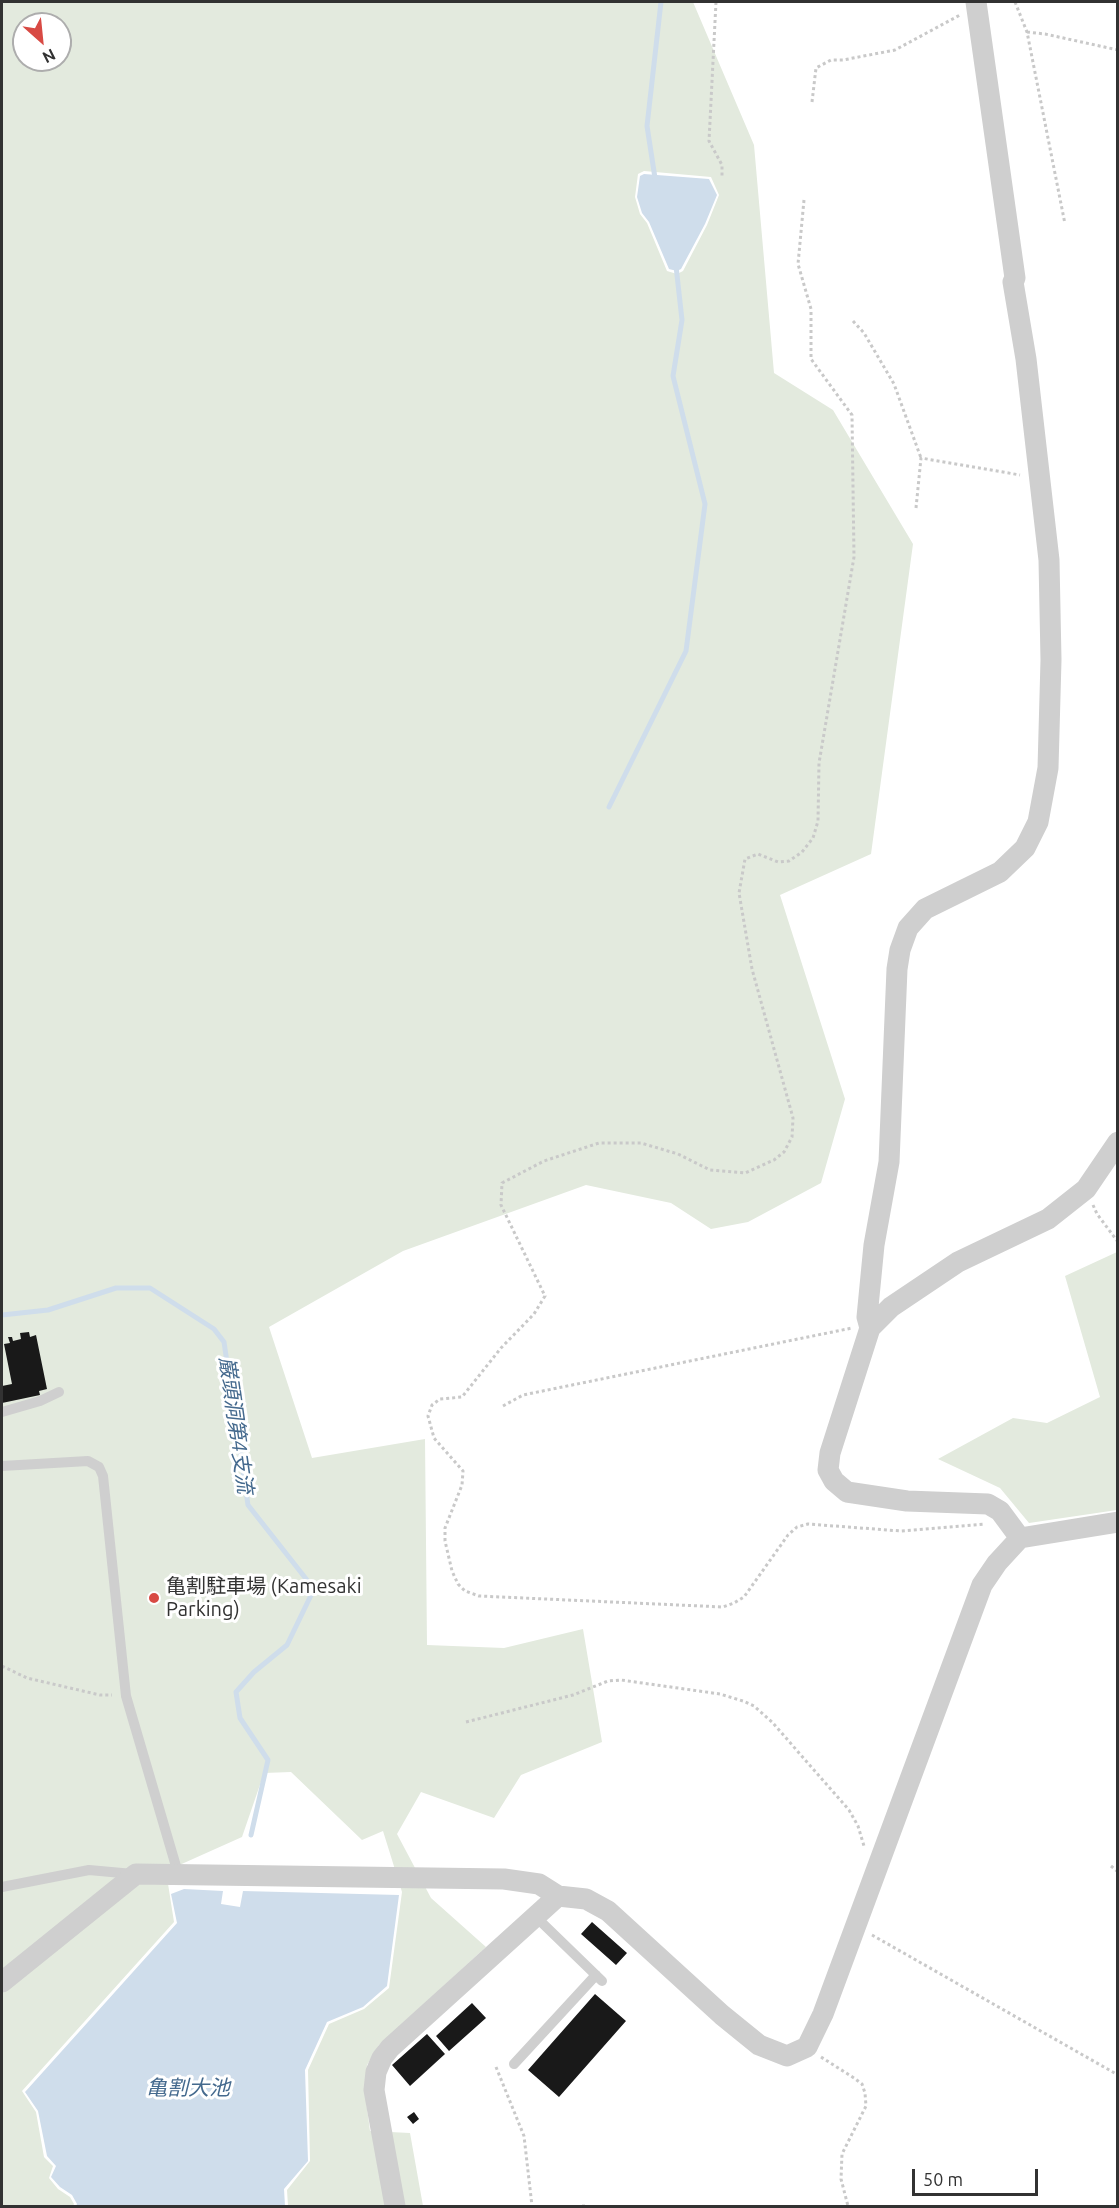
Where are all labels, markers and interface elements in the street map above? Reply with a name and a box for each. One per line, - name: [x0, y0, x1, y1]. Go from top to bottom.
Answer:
- north arrow: [12, 12, 72, 72]
- text: N: [40, 46, 59, 67]
- water label: 巌頭洞第4支流: [214, 1355, 258, 1495]
- place label: 亀割駐車場 (Kamesaki Parking): [166, 1574, 362, 1621]
- marker: 亀割駐車場 (Kamesaki Parking): [147, 1591, 161, 1605]
- water label: 亀割大池: [146, 2075, 230, 2101]
- scale bar: [915, 2157, 1041, 2195]
- text: 50 m: [923, 2169, 963, 2189]

